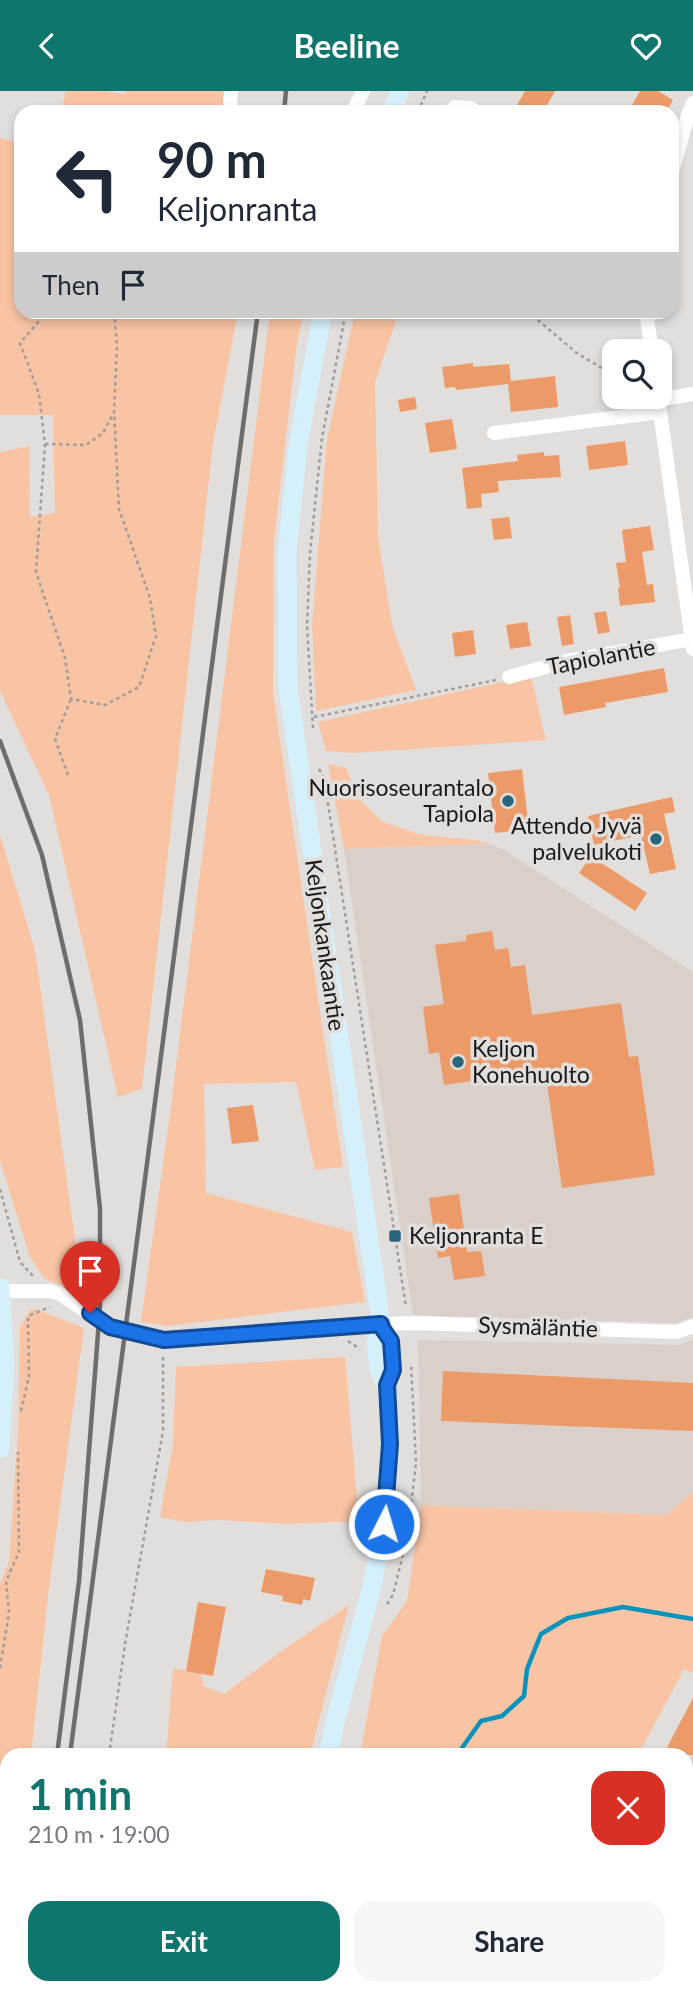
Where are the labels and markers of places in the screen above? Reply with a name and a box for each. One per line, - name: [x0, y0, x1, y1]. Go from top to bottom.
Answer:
- place label: Nuorisoseurantalo Tapiola: [309, 773, 494, 827]
- marker: Nuorisoseurantalo Tapiola: [500, 793, 516, 809]
- place label: Attendo Jyvä palvelukoti: [511, 811, 642, 865]
- marker: Attendo Jyvä palvelukoti: [648, 831, 664, 847]
- place label: Keljon Konehuolto: [472, 1034, 590, 1088]
- marker: Keljon Konehuolto: [450, 1054, 466, 1070]
- place label: Keljonranta E: [409, 1221, 543, 1249]
- marker: Keljonranta E: [387, 1228, 403, 1244]
- pin: [60, 1241, 120, 1313]

